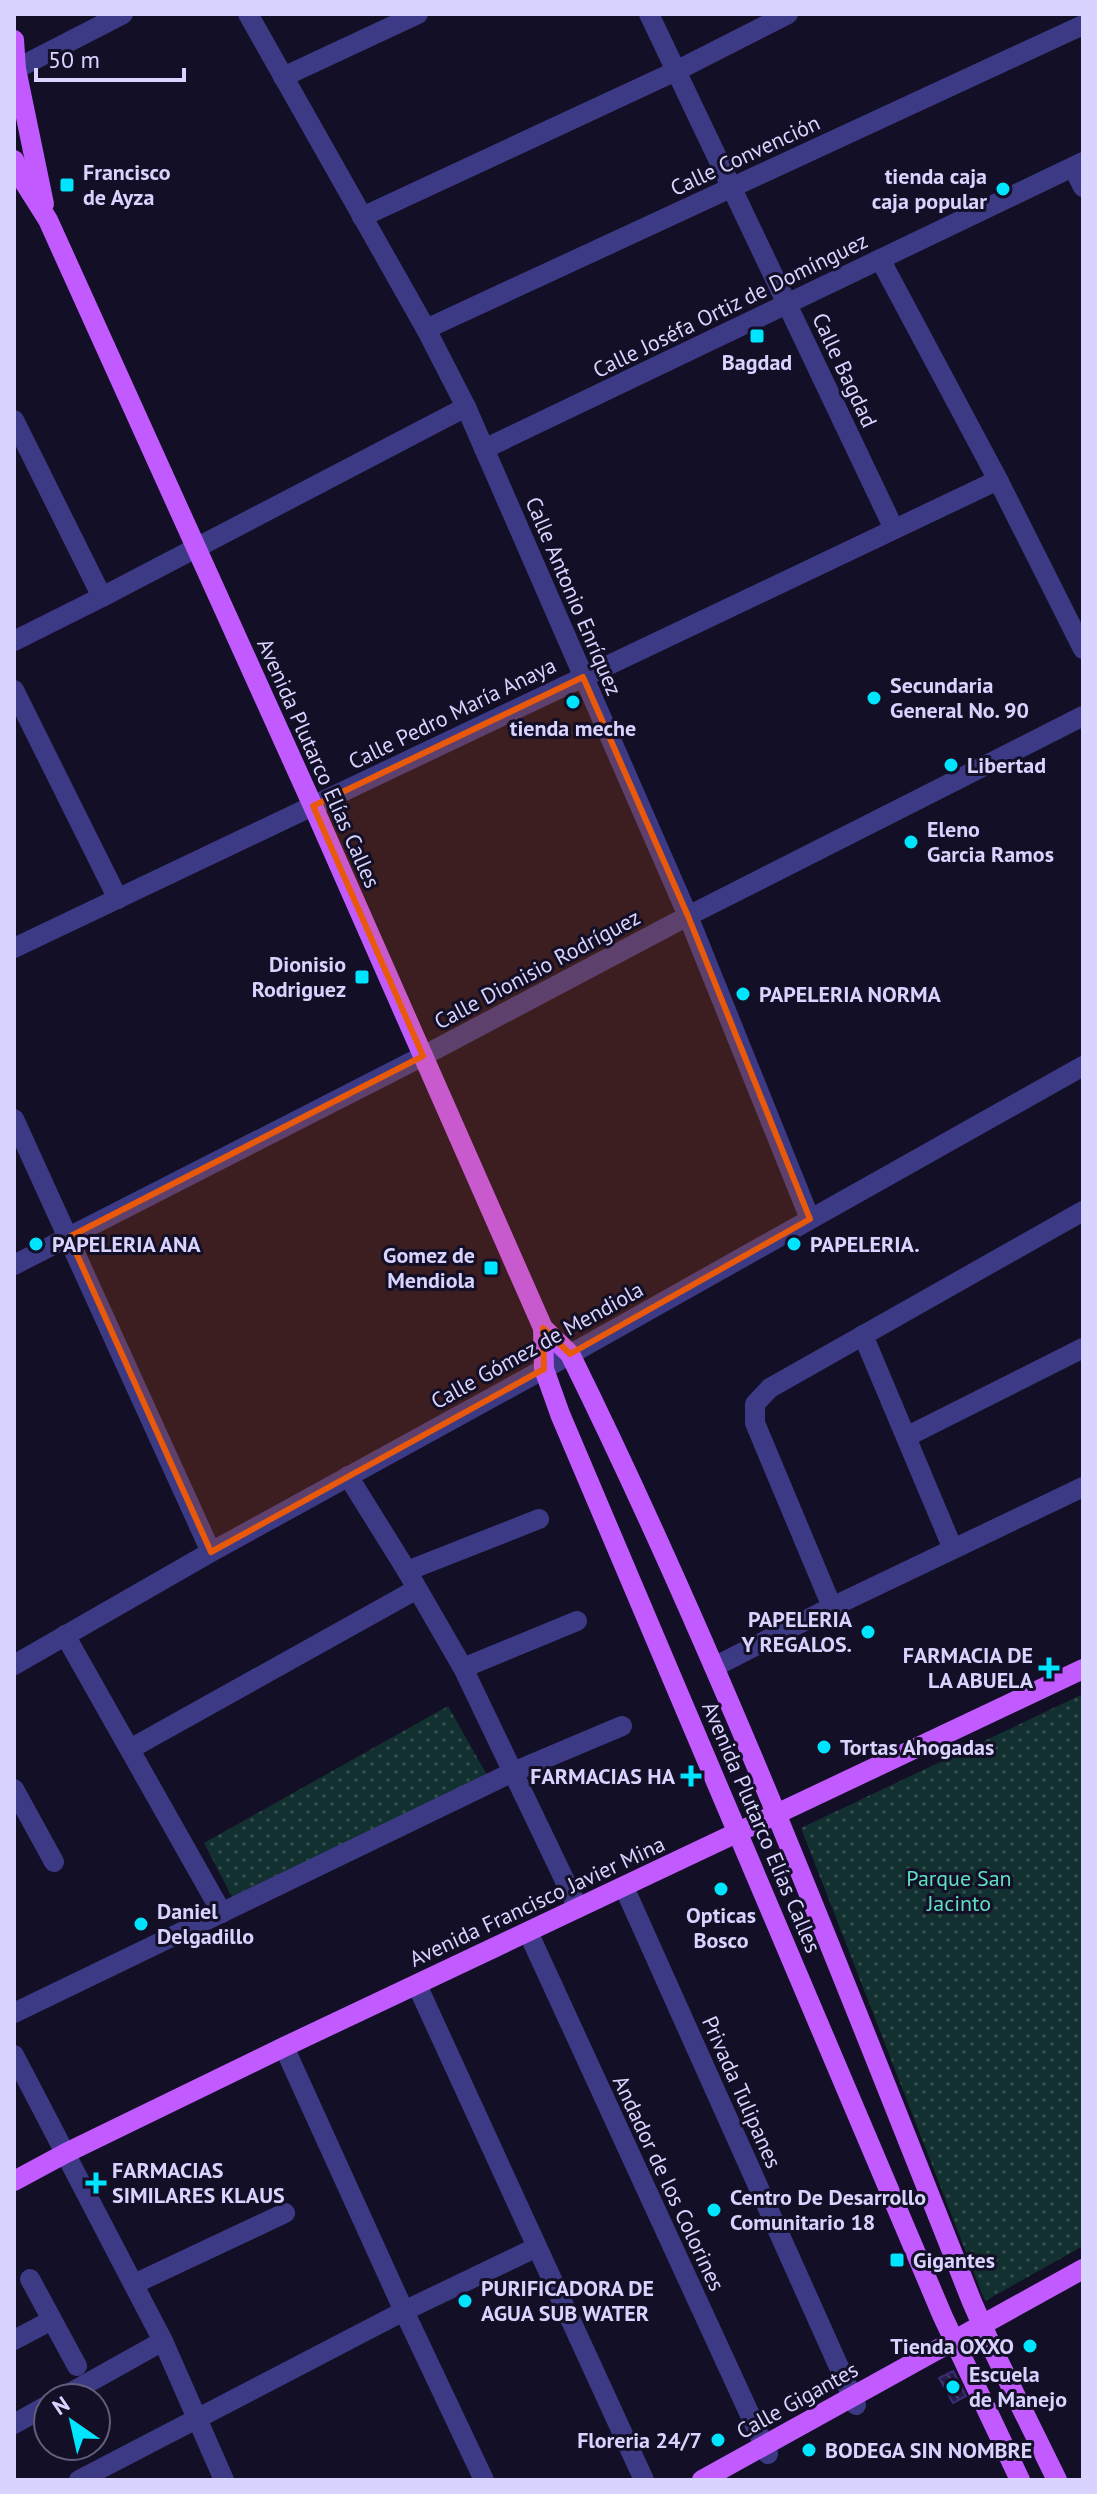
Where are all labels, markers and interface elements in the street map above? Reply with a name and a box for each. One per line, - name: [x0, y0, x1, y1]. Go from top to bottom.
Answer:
- scale bar: [36, 32, 184, 82]
- text: 50 m: [48, 44, 100, 75]
- street label: Calle Convención: [666, 108, 824, 202]
- place label: Francisco de Ayza: [83, 158, 171, 211]
- place label: tienda caja caja popular: [872, 162, 987, 215]
- marker: Francisco de Ayza: [58, 176, 76, 194]
- marker: tienda caja caja popular: [994, 180, 1012, 198]
- street label: Calle Joséfa Ortiz de Domínguez: [588, 226, 872, 384]
- street label: Calle Bagdad: [806, 308, 884, 432]
- marker: Bagdad: [748, 327, 766, 345]
- place label: Bagdad: [722, 348, 792, 376]
- street label: Calle Antonio Enríquez: [519, 492, 629, 700]
- street label: Avenida Plutarco Elías Calles: [251, 634, 387, 892]
- street label: Calle Pedro María Anaya: [344, 651, 560, 775]
- place label: Secundaria General No. 90: [890, 671, 1029, 724]
- marker: Secundaria General No. 90: [865, 689, 883, 707]
- marker: tienda meche: [564, 693, 582, 711]
- place label: tienda meche: [510, 714, 636, 742]
- place label: Libertad: [967, 751, 1046, 779]
- marker: Libertad: [942, 756, 960, 774]
- place label: Eleno Garcia Ramos: [927, 815, 1054, 868]
- marker: Eleno Garcia Ramos: [902, 833, 920, 851]
- street label: Calle Dionisio Rodríguez: [429, 903, 645, 1035]
- place label: Dionisio Rodriguez: [252, 950, 346, 1003]
- marker: Dionisio Rodriguez: [353, 968, 371, 986]
- place label: PAPELERIA NORMA: [759, 980, 942, 1008]
- marker: PAPELERIA NORMA: [734, 985, 752, 1003]
- place label: PAPELERIA ANA: [52, 1230, 201, 1258]
- place label: PAPELERIA.: [810, 1230, 920, 1258]
- marker: PAPELERIA ANA: [27, 1235, 45, 1253]
- marker: PAPELERIA.: [785, 1235, 803, 1253]
- place label: Gomez de Mendiola: [383, 1241, 475, 1294]
- marker: Gomez de Mendiola: [482, 1259, 500, 1277]
- street label: Calle Gómez de Mendiola: [426, 1275, 648, 1415]
- place label: PAPELERIA Y REGALOS.: [740, 1605, 853, 1658]
- marker: PAPELERIA Y REGALOS.: [859, 1623, 877, 1641]
- place label: FARMACIA DE LA ABUELA: [903, 1641, 1034, 1694]
- marker: FARMACIA DE LA ABUELA: [1040, 1659, 1058, 1677]
- street label: Avenida Plutarco Elías Calles: [696, 1697, 828, 1957]
- place label: Tortas Ahogadas: [840, 1733, 994, 1761]
- marker: Tortas Ahogadas: [815, 1738, 833, 1756]
- place label: FARMACIAS HA: [530, 1762, 676, 1790]
- marker: FARMACIAS HA: [682, 1767, 700, 1785]
- street label: Avenida Francisco Javier Mina: [405, 1829, 669, 1973]
- park label: Parque San Jacinto: [906, 1864, 1012, 1917]
- marker: Opticas Bosco: [712, 1880, 730, 1898]
- place label: Daniel Delgadillo: [157, 1897, 254, 1950]
- place label: Opticas Bosco: [686, 1901, 756, 1954]
- marker: Daniel Delgadillo: [132, 1915, 150, 1933]
- street label: Privada Tulipanes: [696, 2012, 788, 2172]
- street label: Andador de los Colorines: [607, 2071, 731, 2295]
- place label: FARMACIAS SIMILARES KLAUS: [112, 2156, 285, 2209]
- marker: FARMACIAS SIMILARES KLAUS: [87, 2174, 105, 2192]
- place label: Centro De Desarrollo Comunitario 18: [730, 2183, 926, 2236]
- marker: Centro De Desarrollo Comunitario 18: [705, 2201, 723, 2219]
- place label: Gigantes: [913, 2246, 995, 2274]
- marker: Gigantes: [888, 2251, 906, 2269]
- place label: PURIFICADORA DE AGUA SUB WATER: [481, 2274, 654, 2327]
- marker: PURIFICADORA DE AGUA SUB WATER: [456, 2292, 474, 2310]
- place label: Tienda OXXO: [890, 2332, 1014, 2360]
- marker: Tienda OXXO: [1021, 2337, 1039, 2355]
- street label: Calle Gigantes: [731, 2355, 863, 2445]
- place label: Escuela de Manejo: [969, 2360, 1067, 2413]
- marker: Escuela de Manejo: [944, 2378, 962, 2396]
- north arrow: [32, 2382, 112, 2462]
- text: N: [47, 2390, 75, 2421]
- place label: Floreria 24/7: [577, 2426, 702, 2454]
- marker: Floreria 24/7: [709, 2431, 727, 2449]
- place label: BODEGA SIN NOMBRE: [825, 2436, 1032, 2464]
- marker: BODEGA SIN NOMBRE: [800, 2441, 818, 2459]

